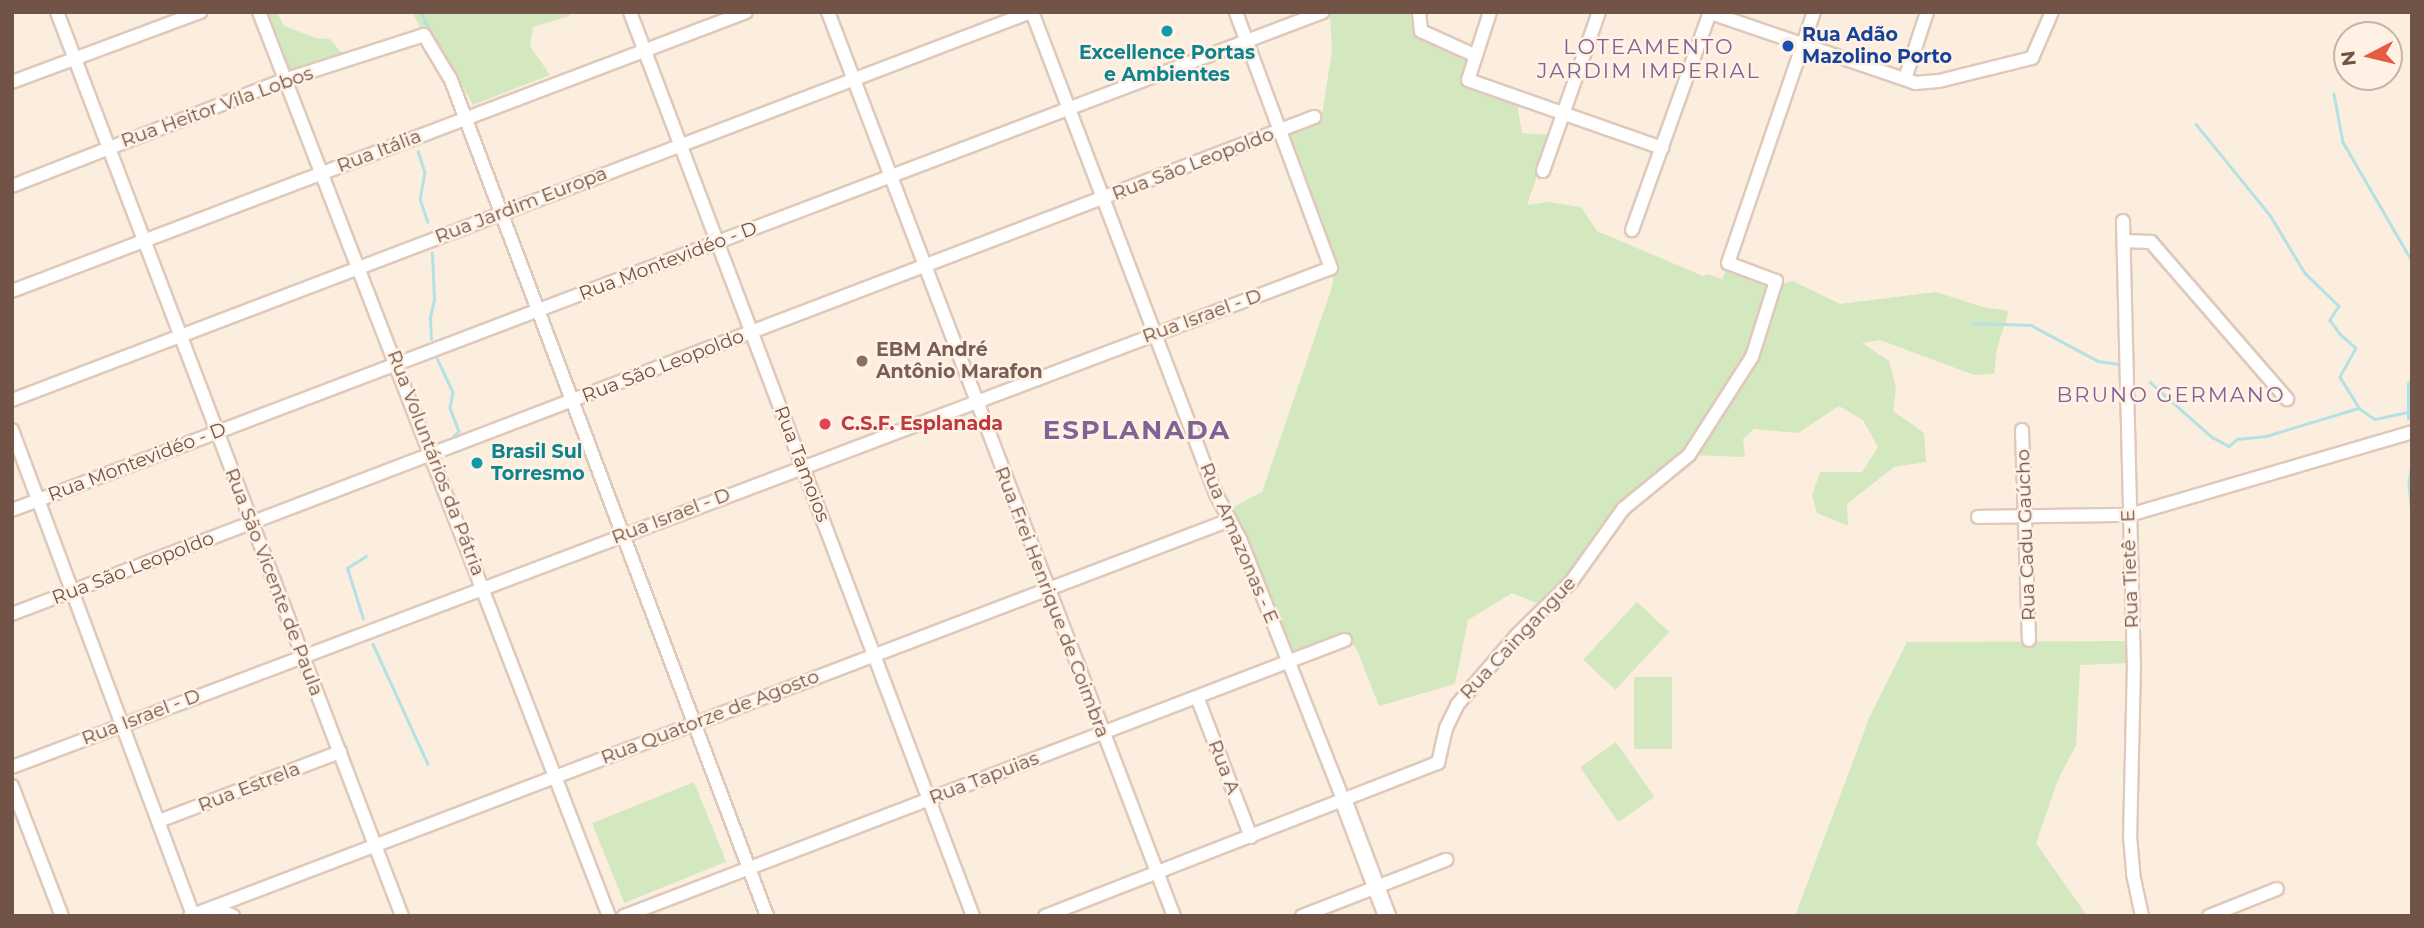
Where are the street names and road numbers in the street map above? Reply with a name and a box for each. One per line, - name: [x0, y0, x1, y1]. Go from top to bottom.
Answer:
- street label: Rua Heitor Vila Lobos: [118, 62, 316, 152]
- street label: Rua São Leopoldo: [1109, 123, 1277, 205]
- street label: Rua Itália: [334, 125, 424, 177]
- street label: Rua Jardim Europa: [432, 162, 610, 248]
- street label: Rua Montevidéo - D: [576, 217, 760, 305]
- street label: Rua Israel - D: [1139, 284, 1265, 348]
- street label: Rua São Leopoldo: [579, 325, 747, 407]
- street label: Rua Voluntários da Pátria: [382, 347, 490, 579]
- street label: Rua Tamoios: [769, 403, 835, 525]
- street label: Rua Montevidéo - D: [45, 418, 229, 506]
- street label: Rua Cadu Gaúcho: [2012, 449, 2040, 621]
- street label: Rua Amazonas - E: [1195, 459, 1283, 627]
- street label: Rua Frei Henrique de Coimbra: [990, 463, 1114, 741]
- street label: Rua São Vicente de Paula: [220, 465, 328, 699]
- street label: Rua Israel - D: [608, 483, 734, 549]
- street label: Rua Tietê - E: [2117, 509, 2143, 629]
- street label: Rua São Leopoldo: [49, 527, 217, 609]
- street label: Rua Caingangue: [1455, 572, 1581, 704]
- street label: Rua Quatorze de Agosto: [598, 665, 822, 769]
- street label: Rua Israel - D: [78, 684, 204, 750]
- street label: Rua A: [1203, 737, 1245, 797]
- street label: Rua Tapuias: [926, 747, 1042, 809]
- street label: Rua Estrela: [195, 757, 303, 817]

